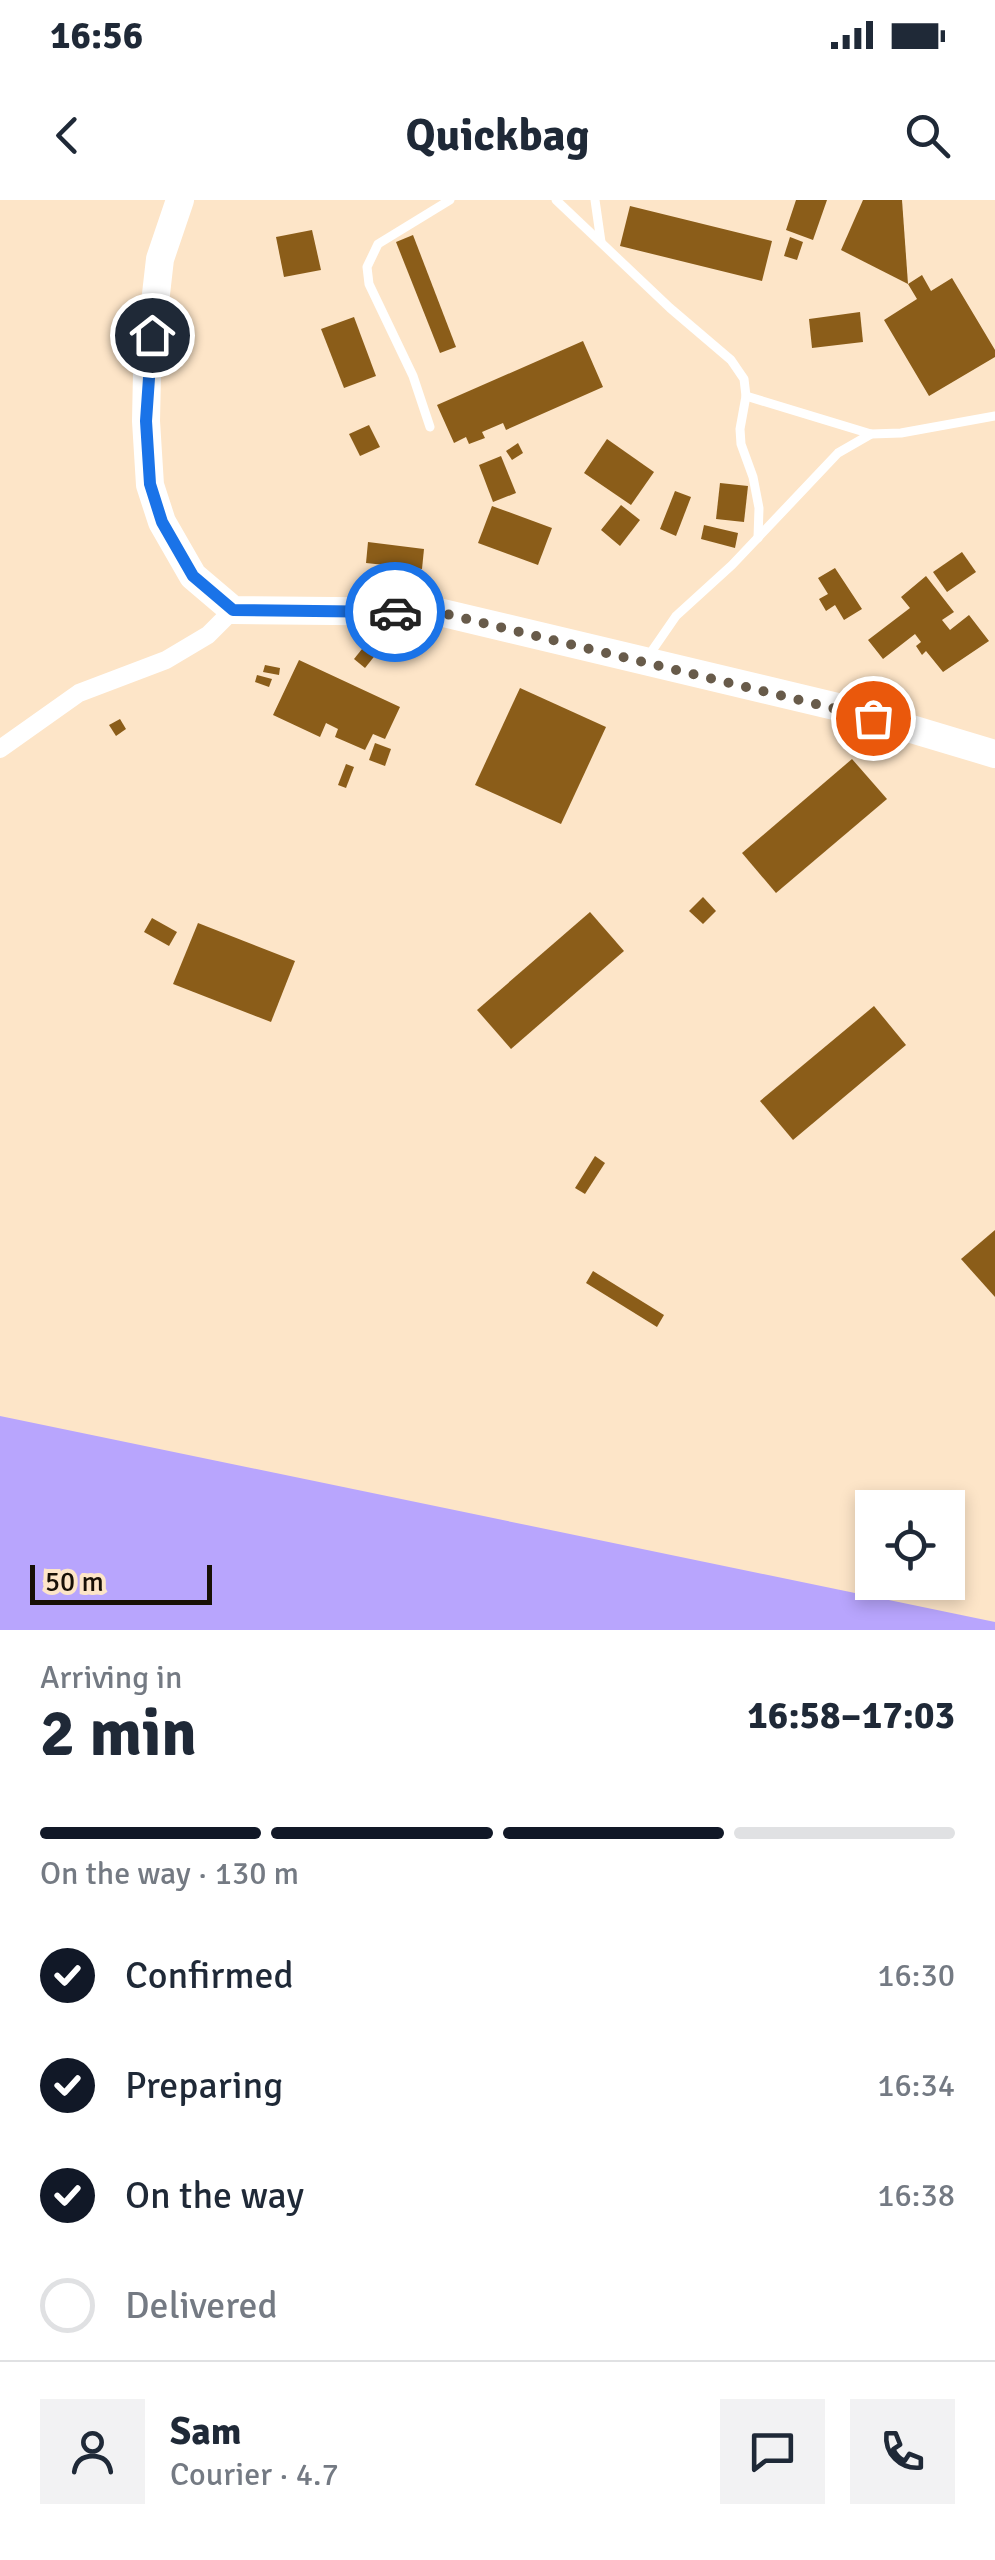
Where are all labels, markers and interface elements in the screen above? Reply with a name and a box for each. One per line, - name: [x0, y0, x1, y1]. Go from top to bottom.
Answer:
- text: 16:56: [50, 12, 143, 59]
- icon: back: [40, 108, 95, 163]
- text: Quickbag: [405, 108, 590, 163]
- icon: search: [900, 108, 955, 163]
- pin: [110, 293, 195, 378]
- icon: home: [125, 308, 180, 363]
- courier: [345, 562, 445, 662]
- icon: car: [368, 585, 423, 640]
- pin: [831, 676, 916, 761]
- icon: bag: [846, 691, 901, 746]
- map controls: [855, 1490, 965, 1600]
- button: locate: [855, 1490, 965, 1600]
- scale bar: [30, 1560, 212, 1604]
- text: 50 m: [45, 1565, 104, 1599]
- text: Arriving in: [40, 1658, 182, 1697]
- text: 16:58–17:03: [747, 1692, 955, 1739]
- text: 2 min: [40, 1694, 197, 1774]
- text: On the way · 130 m: [40, 1854, 299, 1893]
- icon: check: [40, 1948, 95, 2003]
- text: Confirmed: [125, 1952, 294, 1999]
- text: 16:30: [877, 1956, 955, 1995]
- icon: check: [40, 2058, 95, 2113]
- text: Preparing: [125, 2062, 283, 2109]
- text: 16:34: [877, 2066, 955, 2105]
- icon: check: [40, 2168, 95, 2223]
- text: On the way: [125, 2172, 304, 2219]
- text: 16:38: [877, 2176, 955, 2215]
- text: Delivered: [125, 2282, 278, 2329]
- button: person: [40, 2399, 145, 2504]
- button: chat: [720, 2399, 825, 2504]
- button: phone: [850, 2399, 955, 2504]
- text: Sam: [170, 2408, 241, 2455]
- text: Courier · 4.7: [170, 2455, 339, 2494]

